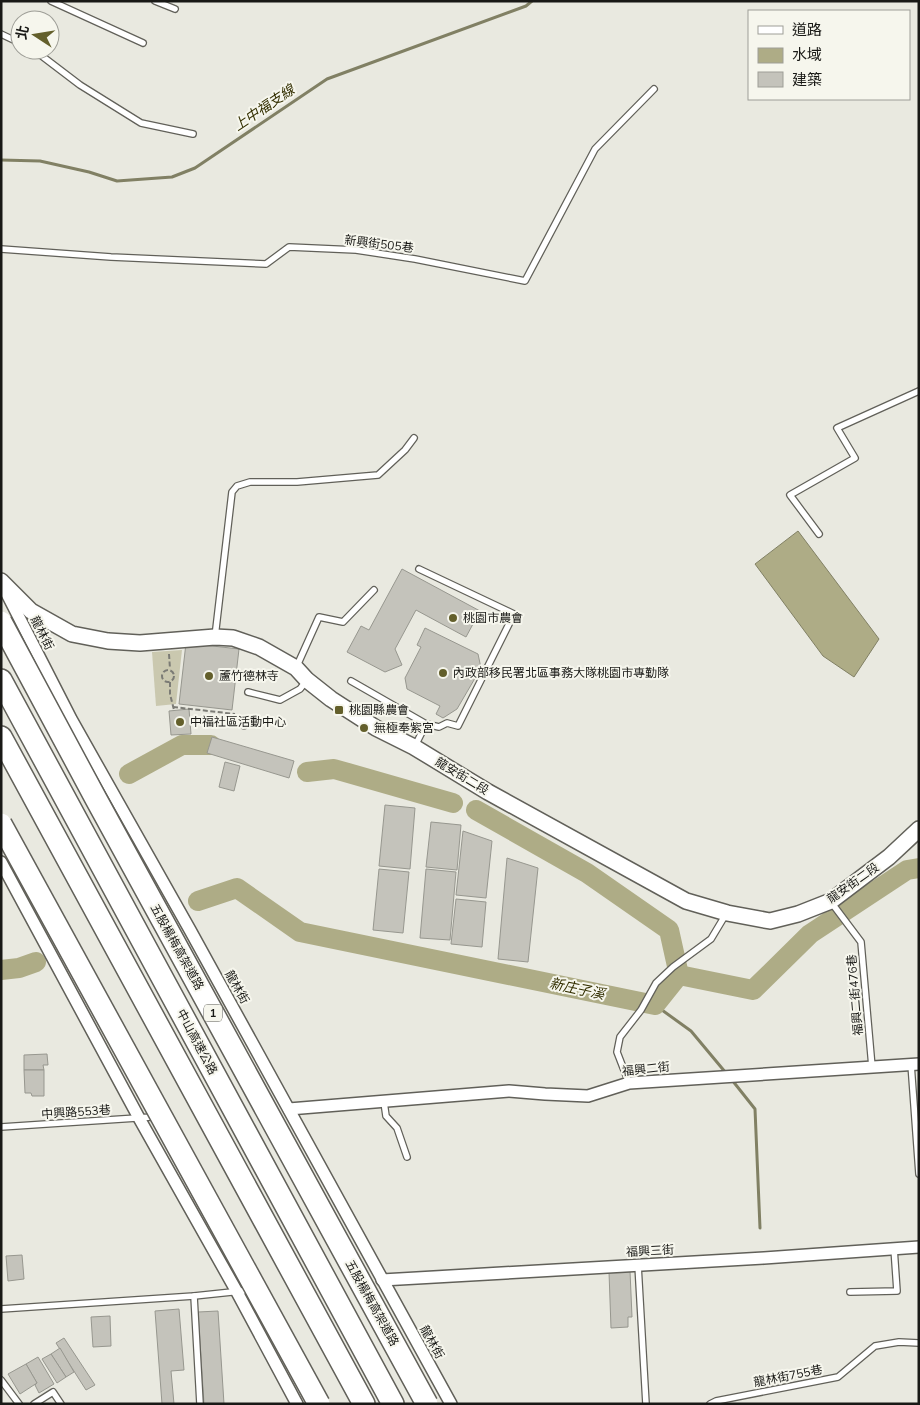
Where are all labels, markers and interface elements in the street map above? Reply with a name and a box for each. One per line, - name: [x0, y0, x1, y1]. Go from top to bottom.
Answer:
- north arrow: [10, 10, 60, 60]
- legend: [748, 10, 910, 100]
- text: 道路: [792, 20, 822, 40]
- text: 北: [12, 24, 34, 41]
- text: 水域: [792, 45, 822, 65]
- text: 建築: [792, 70, 822, 90]
- water label: 上中福支線: [230, 79, 300, 135]
- street label: 新興街505巷: [343, 232, 415, 256]
- place label: 桃園市農會: [463, 610, 523, 626]
- marker: 桃園市農會: [447, 612, 459, 624]
- street label: 龍林街: [27, 613, 57, 653]
- place label: 內政部移民署北區事務大隊桃園市專勤隊: [453, 665, 669, 681]
- marker: 內政部移民署北區事務大隊桃園市專勤隊: [437, 667, 449, 679]
- place label: 蘆竹德林寺: [219, 668, 279, 684]
- marker: 蘆竹德林寺: [203, 670, 215, 682]
- place label: 桃園縣農會: [349, 702, 409, 718]
- marker: 桃園縣農會: [333, 704, 345, 716]
- place label: 中福社區活動中心: [190, 714, 286, 730]
- marker: 中福社區活動中心: [174, 716, 186, 728]
- place label: 無極奉紫宮: [374, 720, 434, 736]
- marker: 無極奉紫宮: [358, 722, 370, 734]
- street label: 龍安街二段: [432, 754, 492, 798]
- street label: 龍安街二段: [824, 859, 882, 907]
- street label: 五股楊梅高架道路: [147, 901, 207, 993]
- street label: 福興二街476巷: [843, 954, 867, 1036]
- street label: 龍林街: [221, 967, 253, 1007]
- water label: 新庄子溪: [548, 974, 608, 1005]
- road number: 1: [204, 1004, 222, 1021]
- street label: 中山高速公路: [173, 1006, 221, 1078]
- street label: 福興二街: [621, 1059, 671, 1079]
- street label: 中興路553巷: [41, 1102, 111, 1122]
- street label: 福興三街: [626, 1242, 674, 1260]
- street label: 五股楊梅高架道路: [342, 1257, 402, 1349]
- street label: 龍林街: [416, 1322, 448, 1362]
- street label: 龍林街755巷: [752, 1362, 824, 1390]

